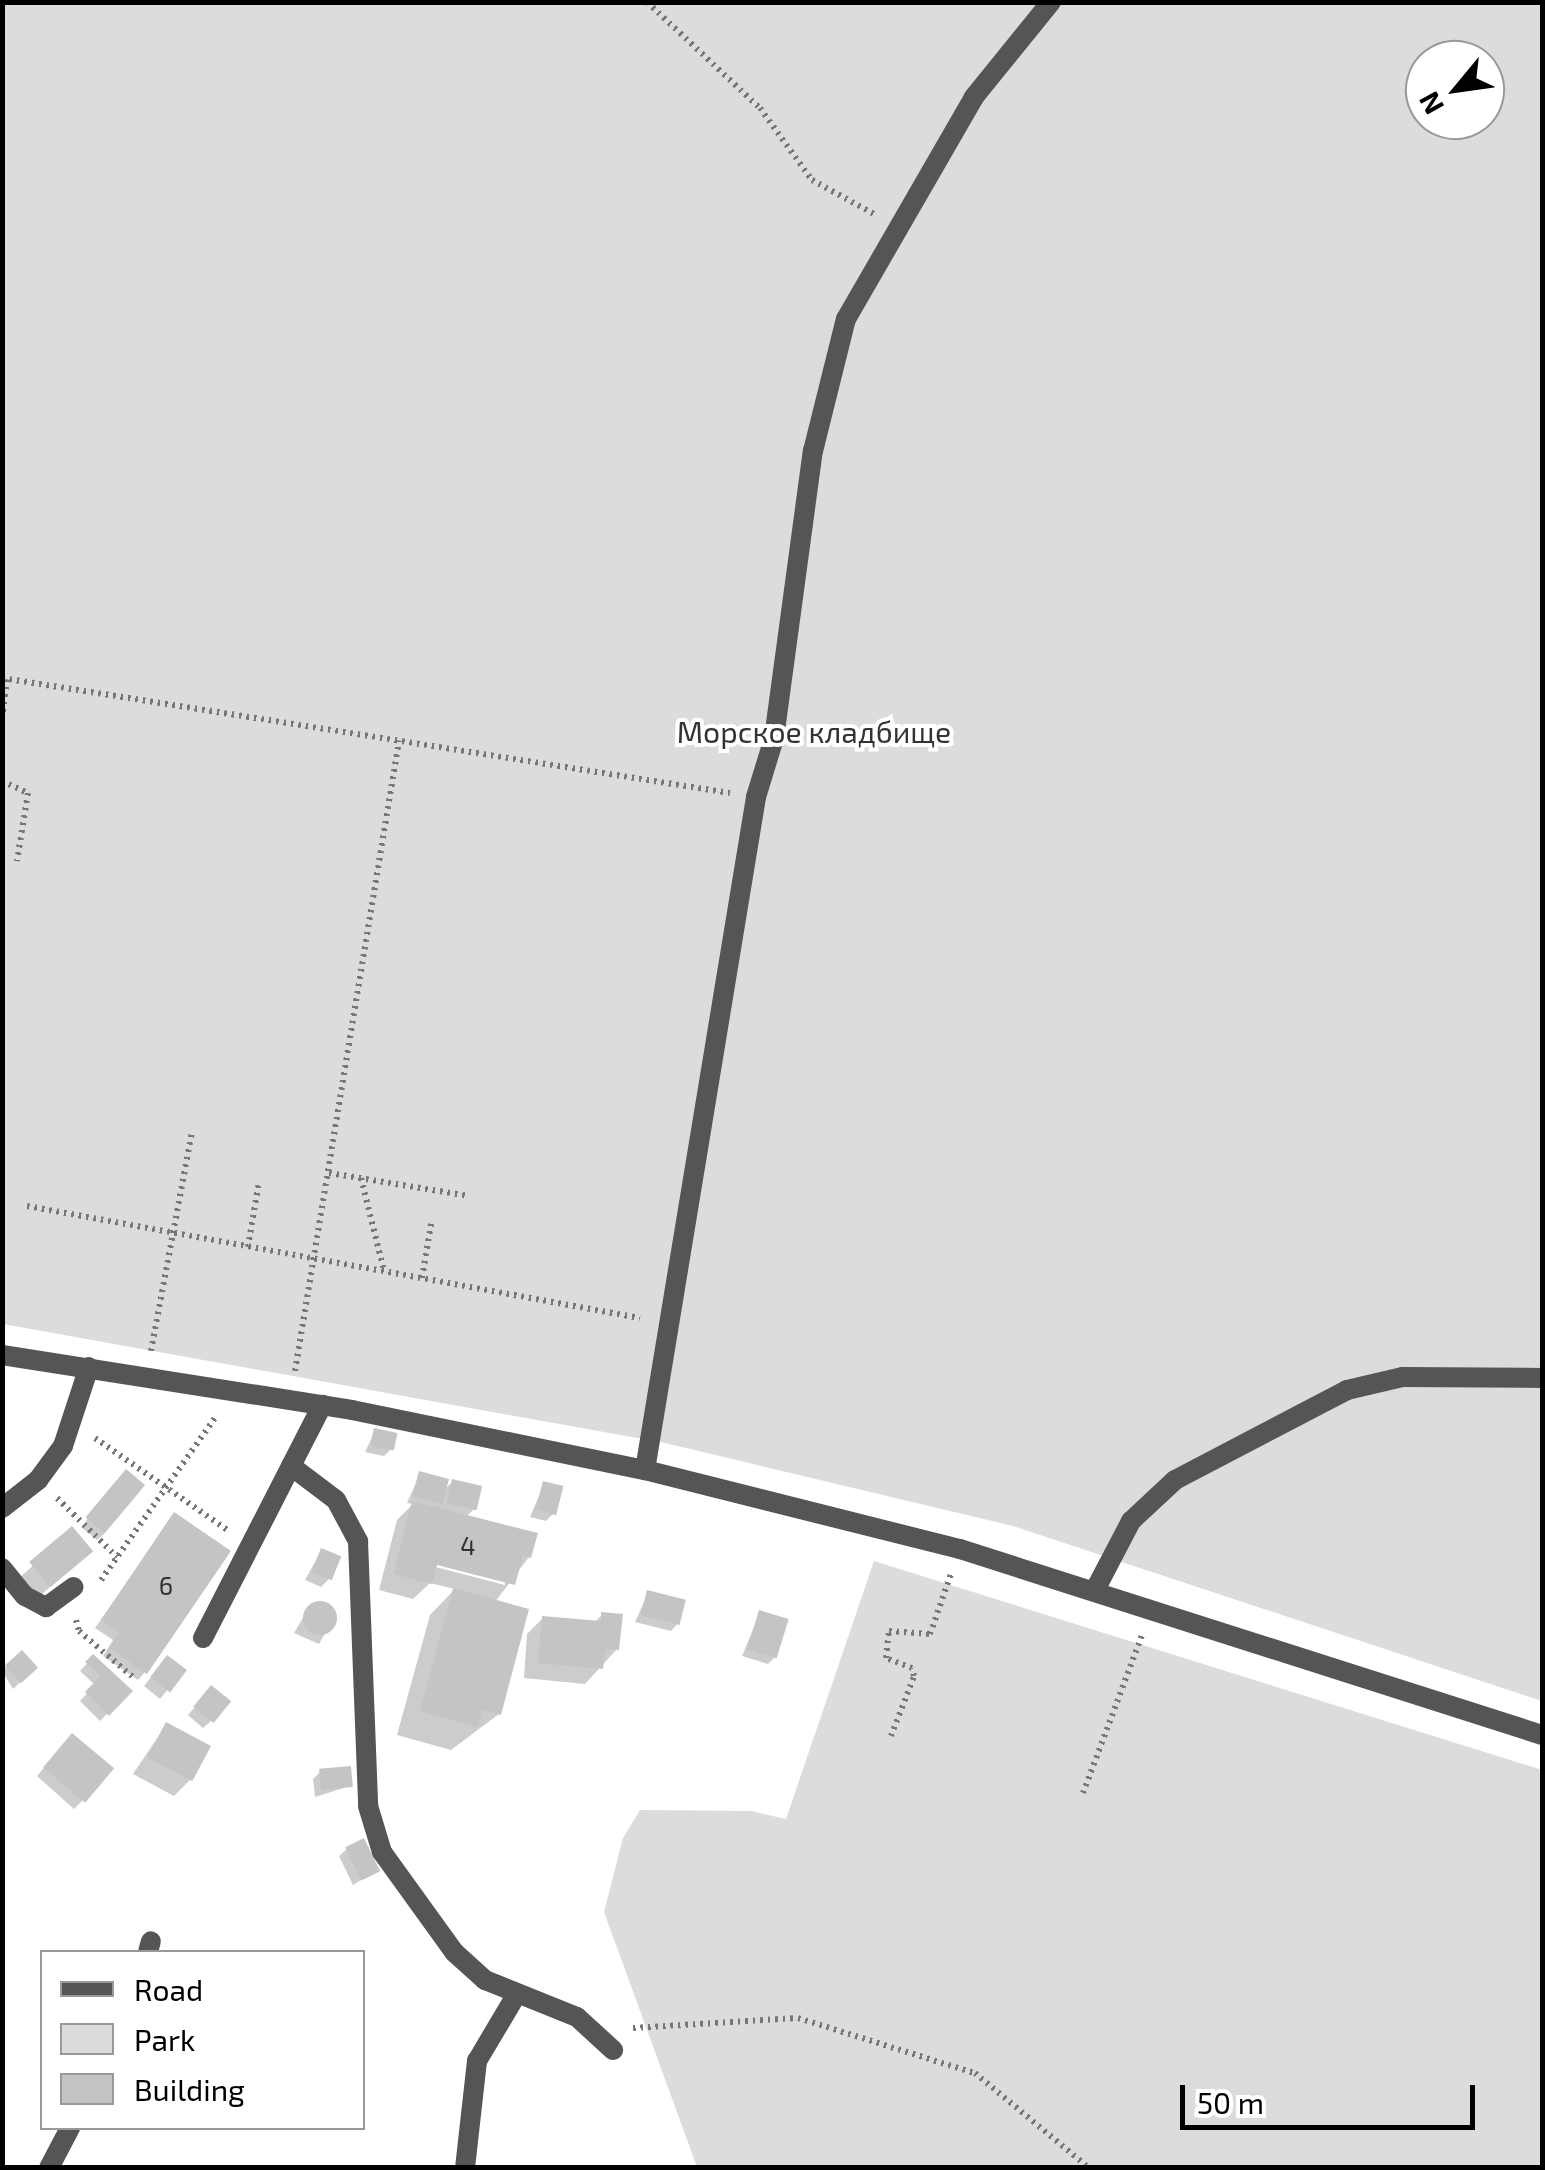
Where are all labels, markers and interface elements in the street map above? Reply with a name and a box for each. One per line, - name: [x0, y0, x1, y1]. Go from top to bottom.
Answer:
- north arrow: [1405, 40, 1505, 140]
- text: N: [1411, 86, 1450, 121]
- park label: Морское кладбище: [677, 713, 951, 749]
- house number: 4: [460, 1530, 476, 1560]
- house number: 6: [159, 1570, 173, 1600]
- legend: [40, 1950, 365, 2130]
- text: Road: [134, 1971, 203, 2007]
- text: Park: [134, 2021, 195, 2057]
- scale bar: [1185, 2065, 1480, 2127]
- text: Building: [134, 2071, 245, 2107]
- text: 50 m: [1197, 2084, 1264, 2120]

